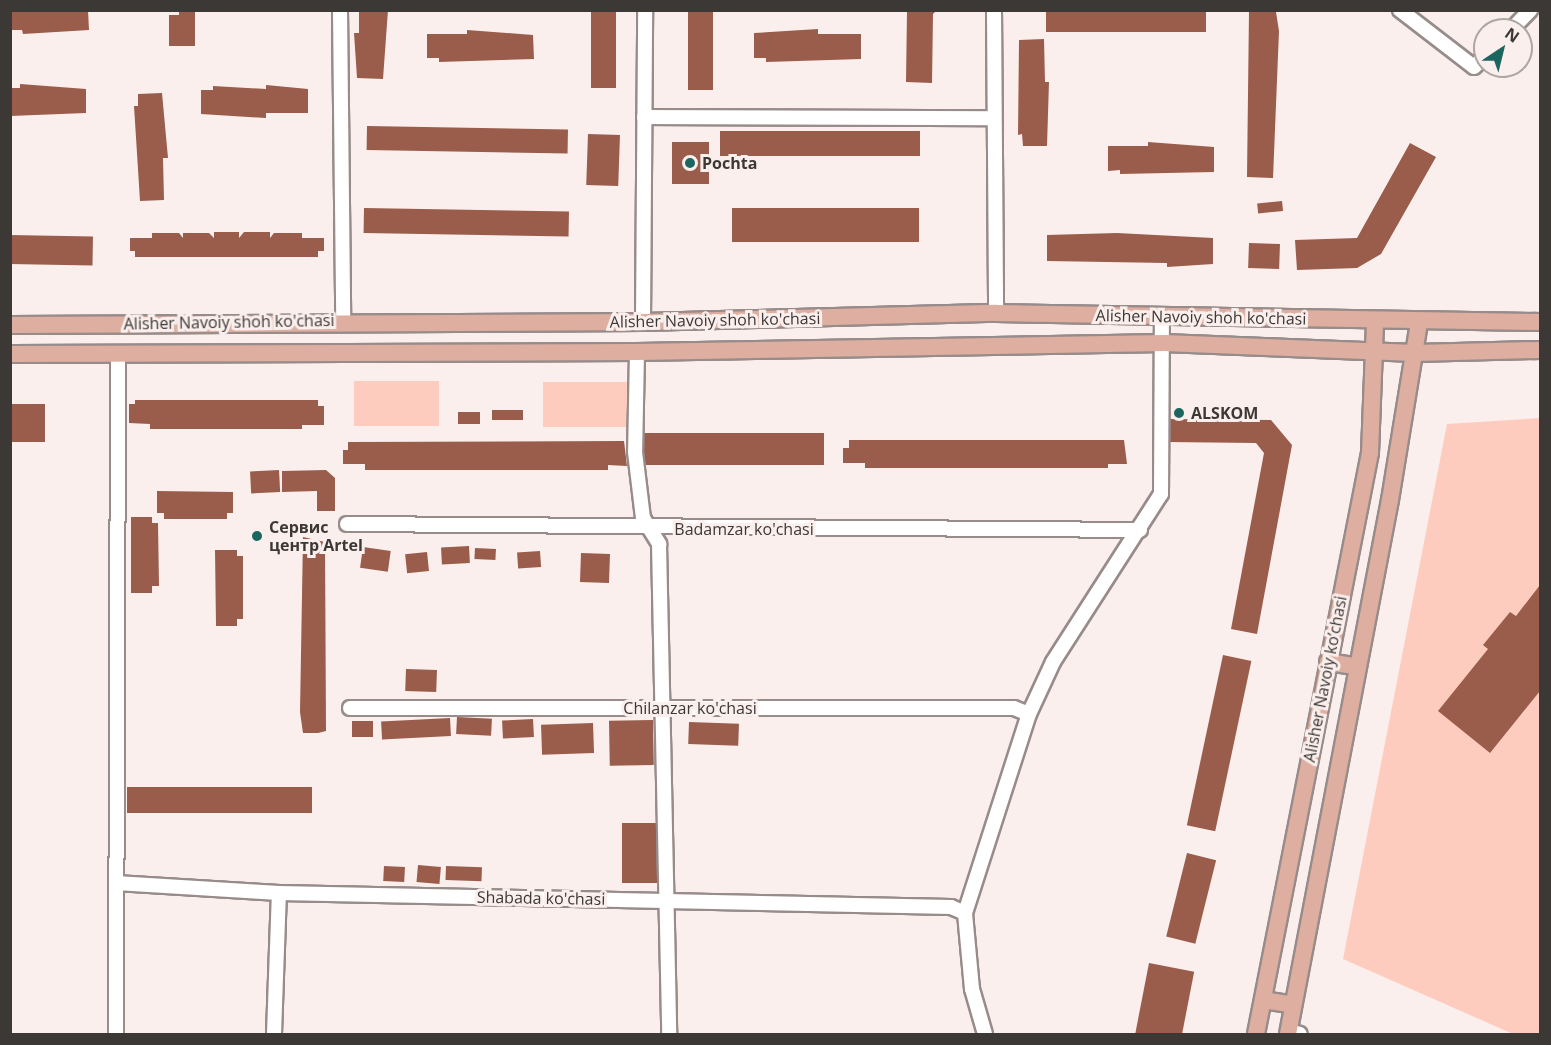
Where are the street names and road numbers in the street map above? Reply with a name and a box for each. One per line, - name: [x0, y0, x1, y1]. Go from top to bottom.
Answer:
- street label: Alisher Navoiy shoh ko'chasi: [1096, 306, 1306, 328]
- street label: Alisher Navoiy shoh ko'chasi: [610, 309, 820, 331]
- street label: Alisher Navoiy shoh ko'chasi: [124, 311, 334, 333]
- street label: Badamzar ko'chasi: [674, 519, 814, 539]
- street label: Alisher Navoiy ko’chasi: [1299, 594, 1351, 764]
- street label: Chilanzar ko'chasi: [623, 698, 757, 718]
- street label: Shabada ko'chasi: [477, 887, 605, 909]

